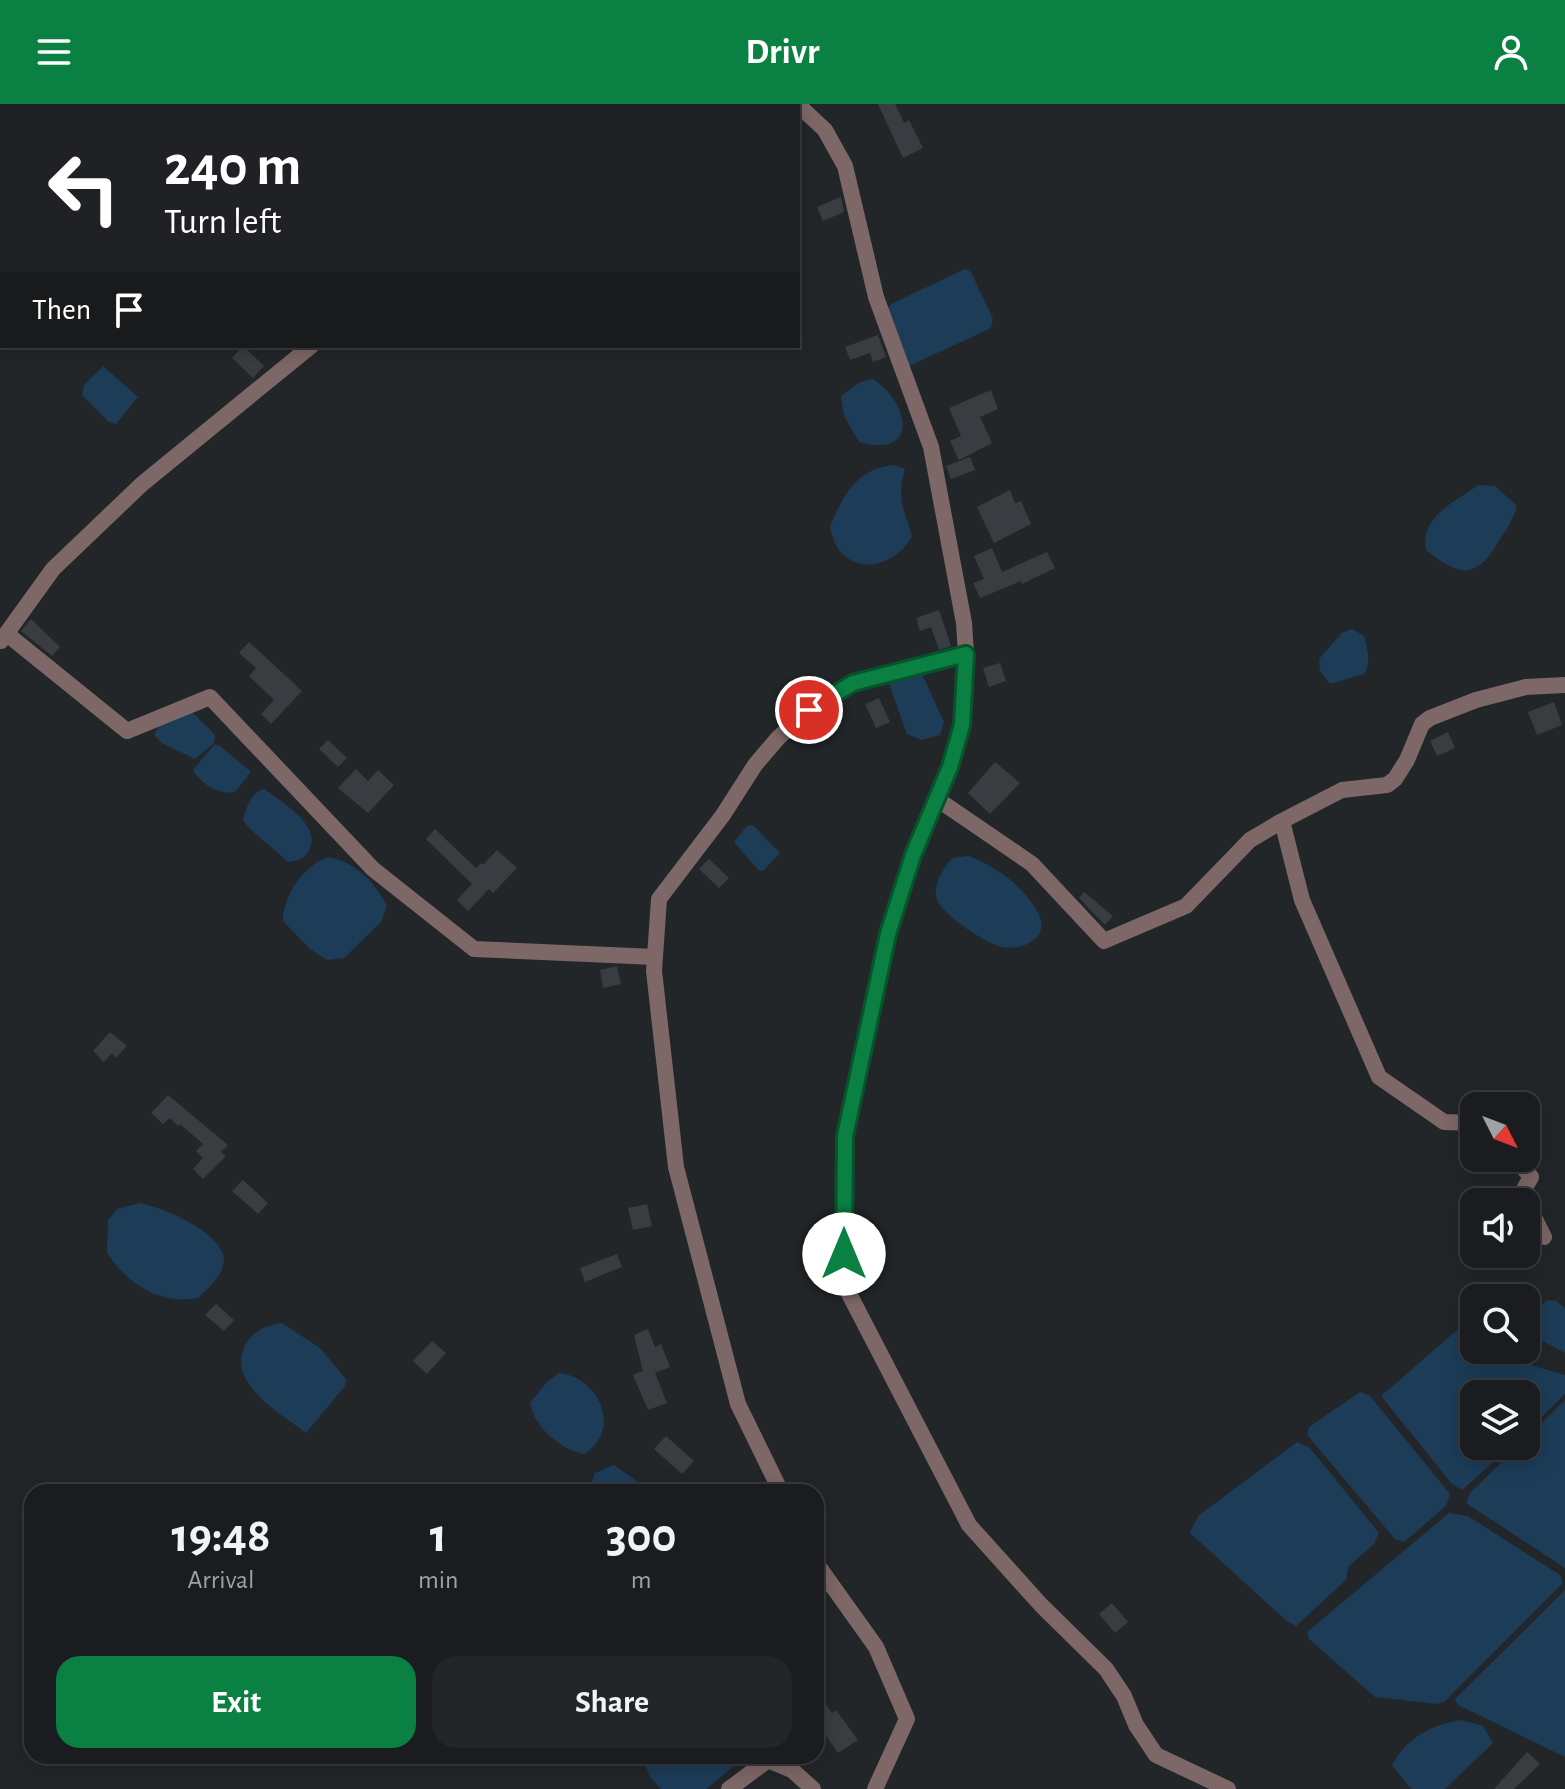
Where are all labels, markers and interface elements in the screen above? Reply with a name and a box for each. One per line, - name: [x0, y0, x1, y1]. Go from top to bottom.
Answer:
- icon: menu: [32, 30, 76, 74]
- icon: person: [1489, 30, 1533, 74]
- text: Drivr: [746, 34, 819, 70]
- icon: left: [32, 136, 136, 240]
- text: 240 m: [164, 139, 301, 195]
- text: Turn left: [164, 204, 281, 240]
- icon: arrive: [107, 288, 151, 332]
- text: Then: [32, 295, 91, 325]
- pin: [775, 676, 843, 744]
- icon: arrive: [787, 688, 831, 732]
- north arrow: [1460, 1092, 1540, 1172]
- map controls: [1460, 1092, 1540, 1460]
- button: sound: [1460, 1188, 1540, 1268]
- position arrow: [802, 1212, 886, 1296]
- button: search: [1460, 1284, 1540, 1364]
- button: layers: [1460, 1380, 1540, 1460]
- text: 19:48: [171, 1513, 271, 1561]
- text: 1: [430, 1513, 447, 1561]
- text: 300: [606, 1513, 677, 1561]
- text: Arrival: [188, 1567, 254, 1593]
- text: min: [418, 1567, 459, 1593]
- text: m: [631, 1567, 652, 1593]
- button: Exit: [56, 1656, 416, 1748]
- button: Share: [432, 1656, 792, 1748]

